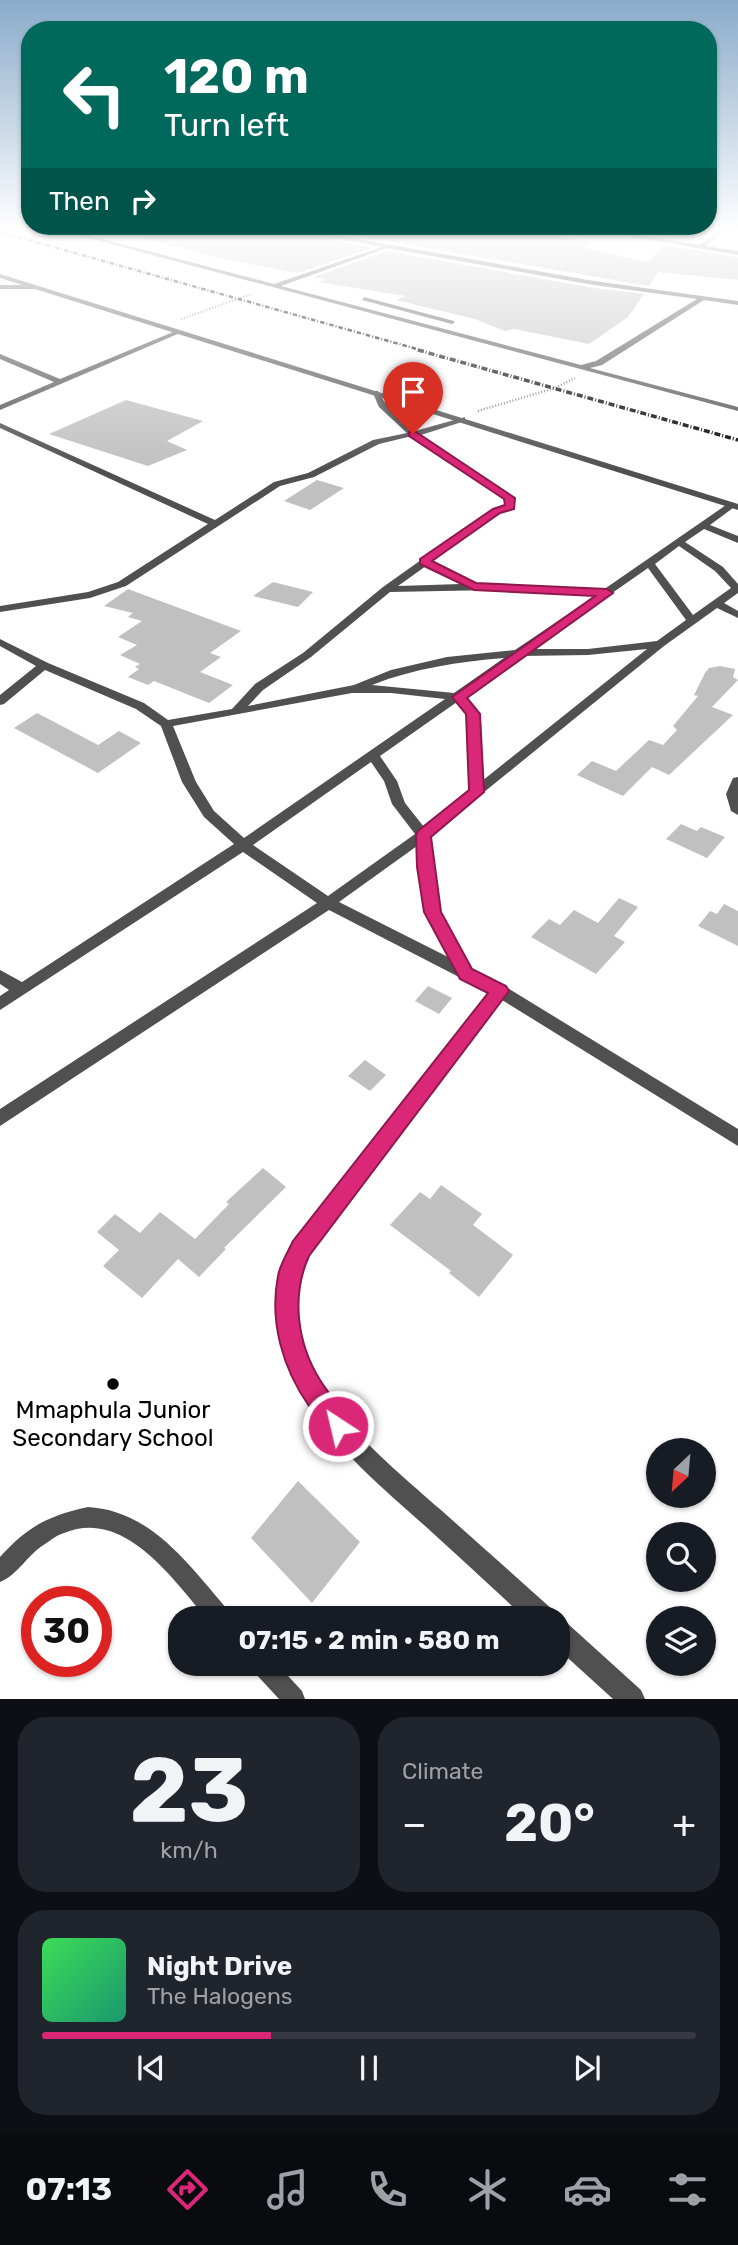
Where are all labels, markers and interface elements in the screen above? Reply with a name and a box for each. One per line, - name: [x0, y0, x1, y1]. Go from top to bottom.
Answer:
- text: 120 m: [164, 47, 309, 105]
- icon: left: [49, 49, 140, 140]
- text: Turn left: [164, 106, 289, 144]
- icon: right: [124, 182, 162, 220]
- text: Then: [49, 186, 110, 217]
- pin: [383, 362, 443, 434]
- icon: arrive: [394, 373, 432, 411]
- marker: Mmaphula Junior Secondary School: [105, 1376, 121, 1392]
- position arrow: [301, 1389, 375, 1463]
- place label: Mmaphula Junior Secondary School: [12, 1396, 214, 1452]
- north arrow: [646, 1438, 716, 1508]
- map controls: [646, 1438, 716, 1676]
- button: search: [646, 1522, 716, 1592]
- speed limit sign: 30: [21, 1586, 112, 1677]
- button: layers: [646, 1606, 716, 1676]
- text: 07:15 · 2 min · 580 m: [238, 1625, 500, 1656]
- text: 23: [129, 1736, 249, 1844]
- text: Climate: [402, 1757, 483, 1785]
- text: 20°: [504, 1792, 595, 1854]
- text: −: [402, 1801, 427, 1847]
- text: +: [672, 1801, 696, 1847]
- text: km/h: [160, 1836, 218, 1864]
- text: Night Drive: [147, 1951, 292, 1982]
- text: The Halogens: [147, 1982, 293, 2010]
- icon: previous: [132, 2049, 170, 2087]
- icon: pause: [350, 2049, 388, 2087]
- icon: next: [568, 2049, 606, 2087]
- icon: directions: [163, 2165, 212, 2214]
- icon: music: [263, 2165, 312, 2214]
- icon: phone: [363, 2165, 412, 2214]
- icon: climate: [463, 2165, 512, 2214]
- icon: car: [563, 2165, 612, 2214]
- icon: filters: [663, 2165, 712, 2214]
- text: 07:13: [26, 2170, 112, 2208]

